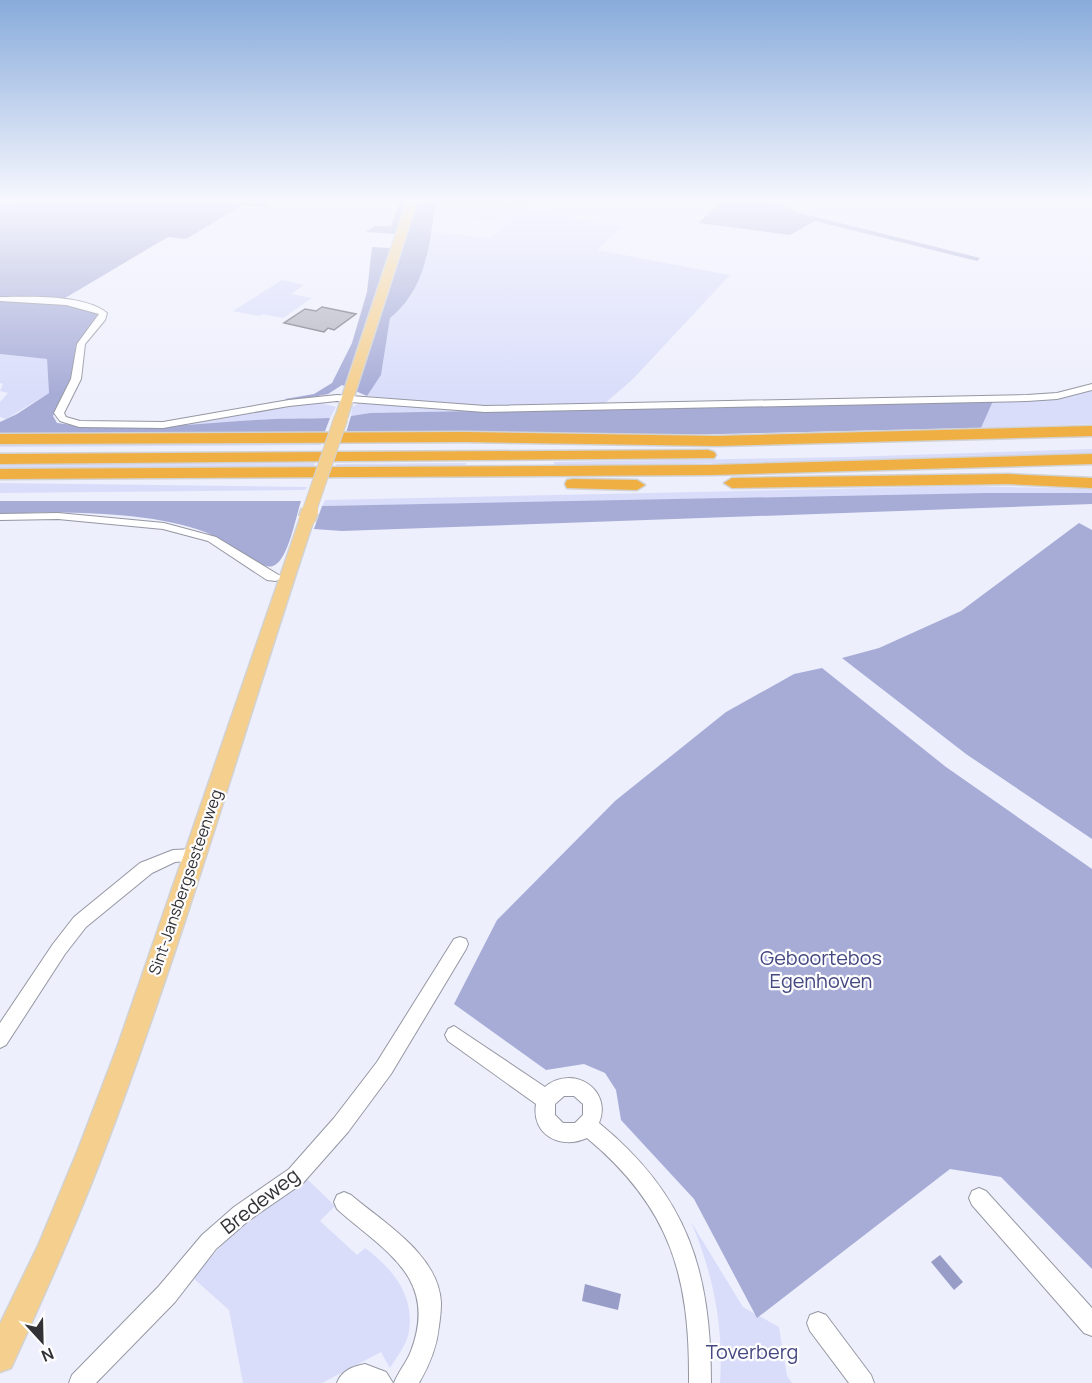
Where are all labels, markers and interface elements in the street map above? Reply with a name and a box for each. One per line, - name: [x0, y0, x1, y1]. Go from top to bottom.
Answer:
- street label: Sint-Jansbergsesteenweg: [143, 786, 227, 978]
- park label: Geboortebos Egenhoven: [760, 944, 882, 994]
- street label: Bredeweg: [215, 1161, 304, 1240]
- north arrow: [12, 1311, 72, 1371]
- park label: Toverberg: [706, 1338, 798, 1365]
- text: N: [38, 1343, 57, 1367]

